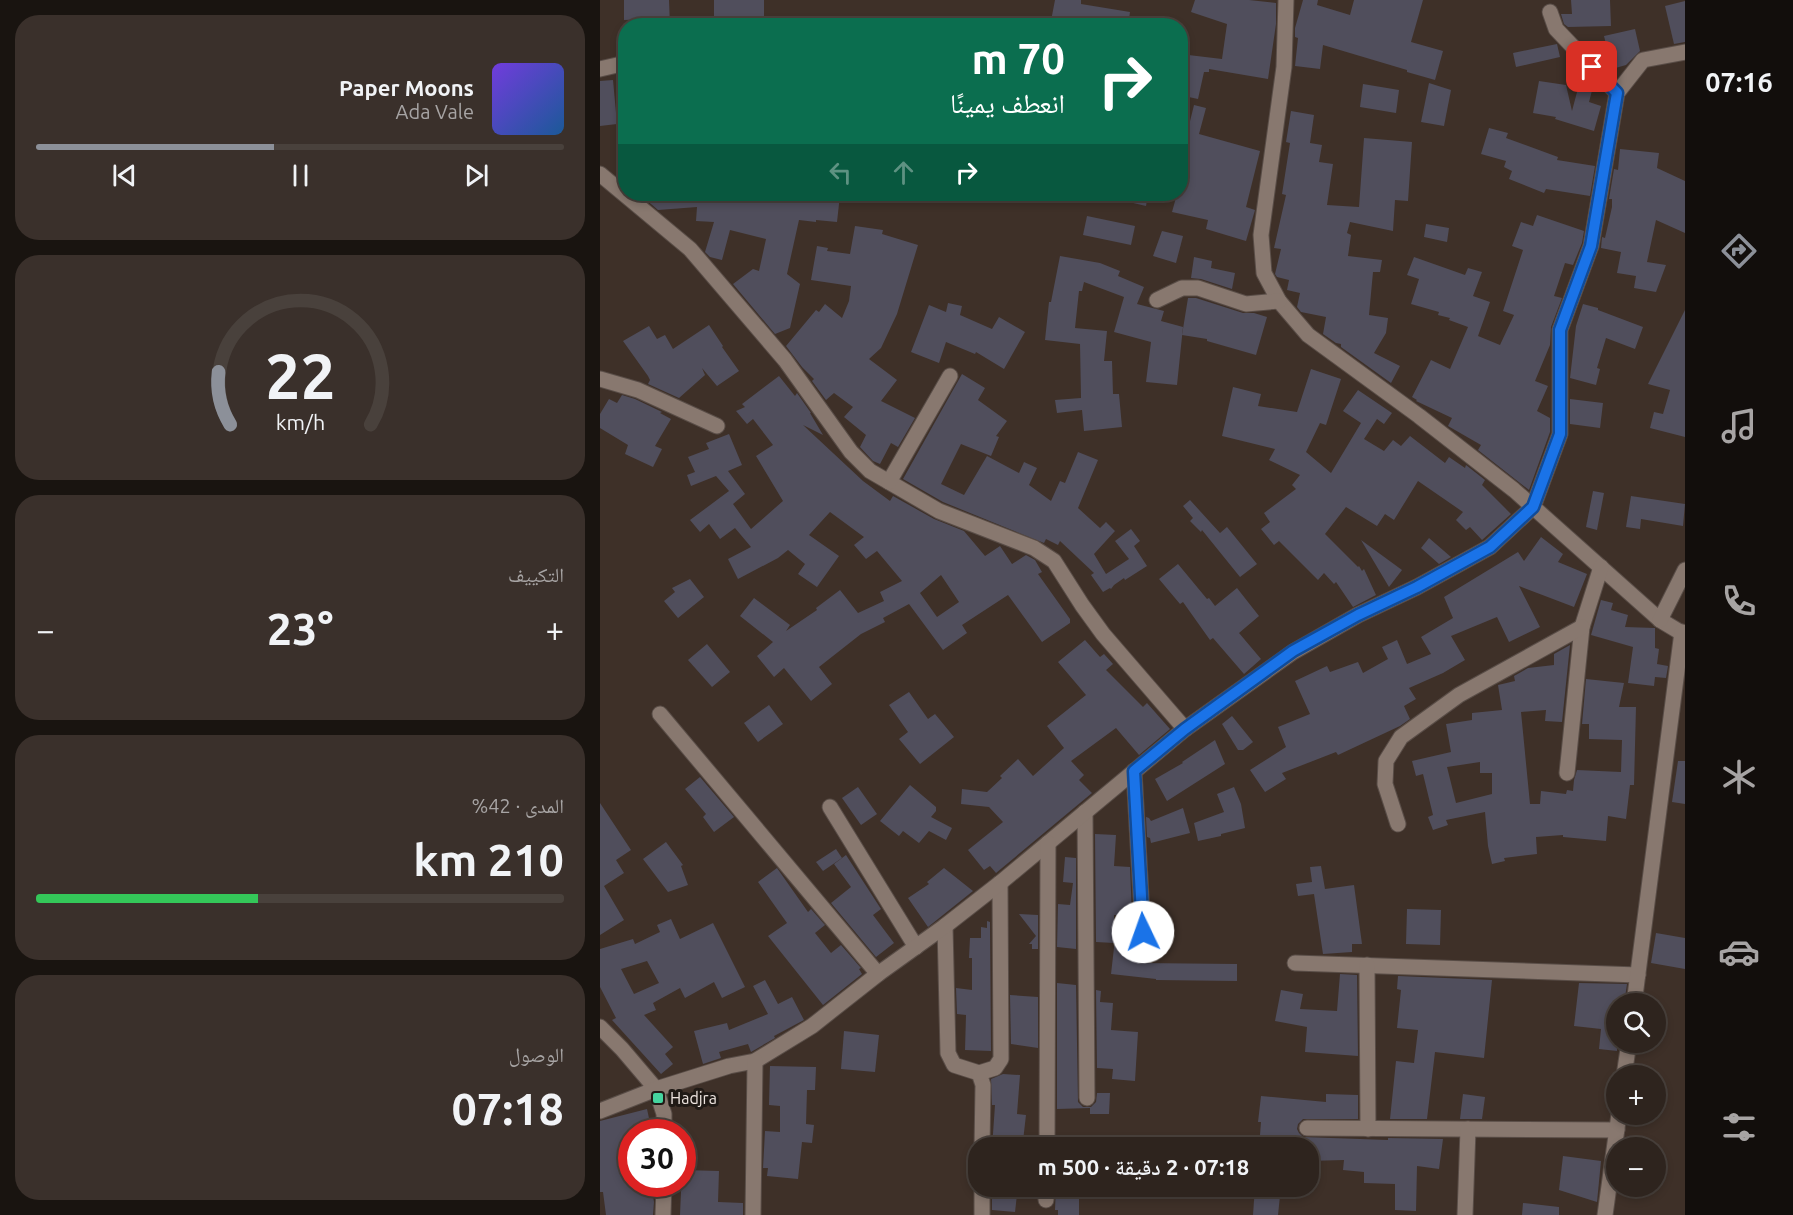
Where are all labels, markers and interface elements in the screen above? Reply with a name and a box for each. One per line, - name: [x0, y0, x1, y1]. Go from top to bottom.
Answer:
- text: 70 m: [971, 35, 1065, 82]
- pin: [1566, 41, 1617, 92]
- icon: right: [1086, 42, 1164, 120]
- icon: arrive: [1575, 50, 1608, 83]
- text: 07:16: [1705, 67, 1773, 97]
- text: Paper Moons: [339, 75, 474, 100]
- text: انعطف يمينًا: [950, 88, 1065, 118]
- text: Ada Vale: [396, 100, 474, 123]
- icon: left: [824, 156, 857, 189]
- icon: ahead: [887, 156, 920, 189]
- icon: right: [950, 156, 983, 189]
- icon: previous: [108, 159, 141, 192]
- icon: pause: [284, 159, 317, 192]
- icon: next: [460, 159, 493, 192]
- icon: directions: [1718, 230, 1760, 272]
- text: 22: [265, 341, 335, 411]
- icon: music: [1718, 405, 1760, 447]
- text: km/h: [275, 410, 325, 434]
- text: التكييف: [508, 563, 564, 586]
- icon: phone: [1718, 580, 1760, 622]
- text: 23°: [267, 603, 333, 654]
- text: −: [36, 611, 55, 648]
- text: +: [545, 611, 564, 648]
- icon: climate: [1718, 756, 1760, 798]
- text: المدى · 42%: [471, 794, 564, 817]
- text: 210 km: [413, 834, 564, 885]
- position arrow: [1111, 900, 1175, 964]
- icon: car: [1718, 931, 1760, 973]
- map controls: [1606, 993, 1666, 1197]
- button: search: [1606, 993, 1666, 1053]
- text: الوصول: [509, 1043, 564, 1066]
- button: +: [1606, 1065, 1666, 1125]
- text: 07:18: [451, 1083, 564, 1134]
- place label: Hadjra: [670, 1089, 717, 1107]
- marker: Hadjra: [651, 1091, 665, 1105]
- icon: filters: [1718, 1106, 1760, 1148]
- speed limit sign: 30: [618, 1119, 696, 1197]
- button: −: [1606, 1137, 1666, 1197]
- text: 07:18 · 2 دقيقة · 500 m: [1038, 1154, 1249, 1179]

